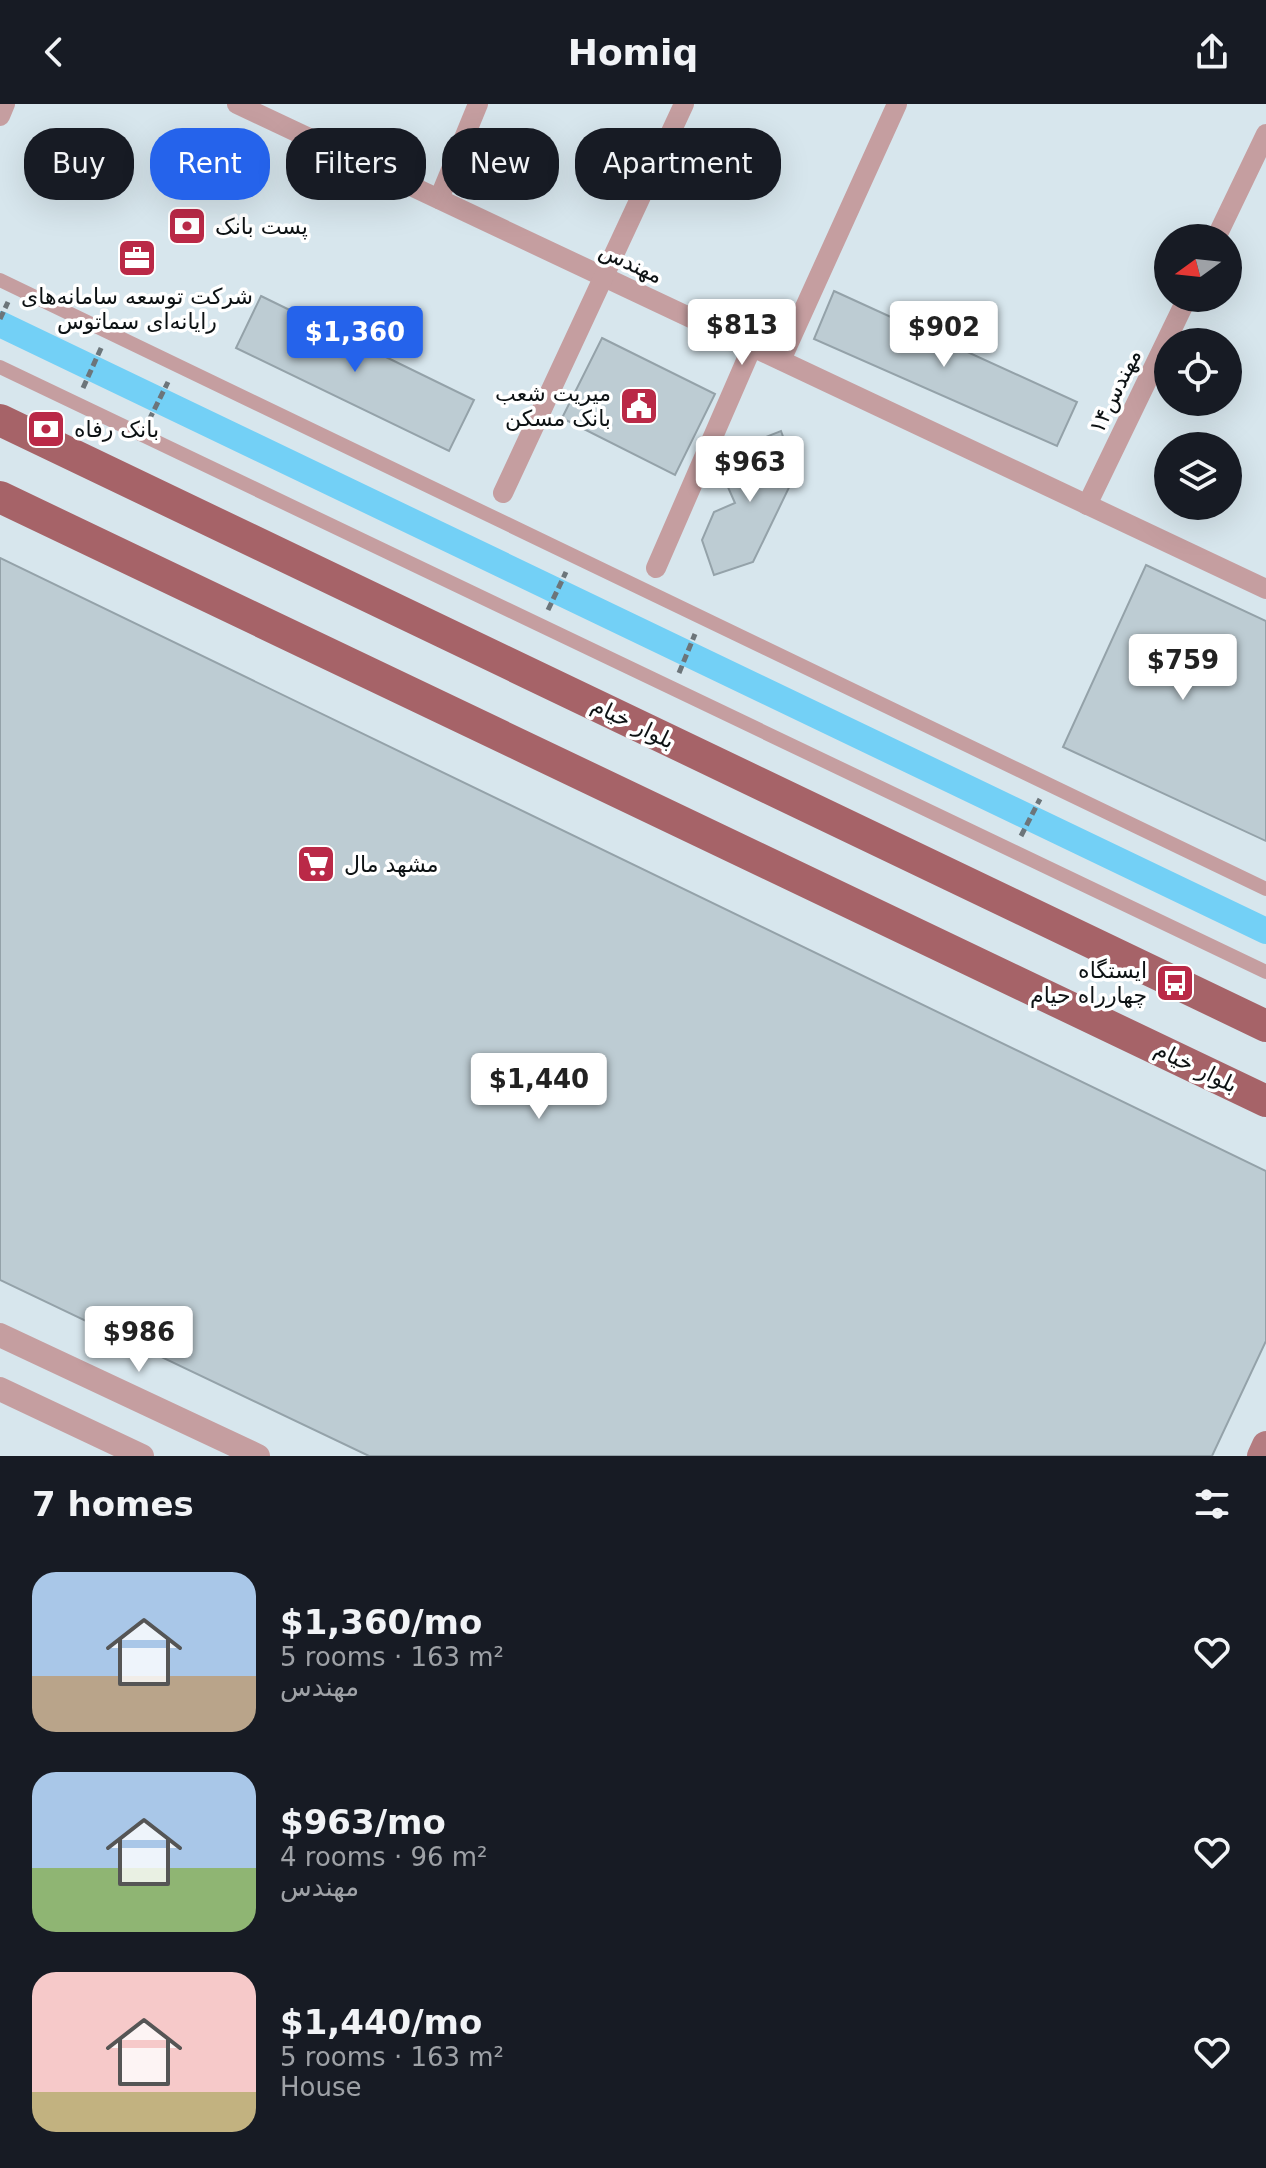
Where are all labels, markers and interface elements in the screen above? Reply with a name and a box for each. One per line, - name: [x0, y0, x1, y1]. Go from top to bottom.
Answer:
- icon: back: [32, 30, 76, 74]
- icon: share: [1190, 30, 1234, 74]
- text: Homiq: [568, 32, 698, 73]
- chip: Buy: [24, 128, 134, 200]
- chip: Rent: [150, 128, 270, 200]
- chip: Filters: [286, 128, 426, 200]
- chip: New: [442, 128, 559, 200]
- chip: Apartment: [575, 128, 781, 200]
- bank icon: پست بانک: [166, 205, 208, 247]
- place label: پست بانک: [215, 214, 308, 240]
- north arrow: [1154, 224, 1242, 312]
- map controls: [1154, 224, 1242, 520]
- office icon: شرکت توسعه سامانه‌های رایانه‌ای سماتوس: [116, 237, 158, 279]
- street label: مهندس: [595, 238, 667, 289]
- place label: شرکت توسعه سامانه‌های رایانه‌ای سماتوس: [21, 284, 253, 335]
- pin: $813: [695, 299, 789, 367]
- pin: $902: [897, 301, 991, 369]
- pin: $1,360: [290, 306, 420, 374]
- text: $813: [706, 310, 778, 340]
- text: $902: [908, 312, 980, 342]
- text: $1,360: [305, 317, 405, 347]
- button: locate: [1154, 328, 1242, 416]
- street label: مهندس۱۴: [1084, 345, 1147, 438]
- place label: میریت شعب بانک مسکن: [495, 381, 611, 431]
- public building icon: میریت شعب بانک مسکن: [618, 385, 660, 427]
- bank icon: بانک رفاه: [25, 408, 67, 450]
- place label: بانک رفاه: [74, 417, 159, 442]
- button: layers: [1154, 432, 1242, 520]
- pin: $963: [703, 436, 797, 504]
- text: $963: [714, 447, 786, 477]
- pin: $759: [1136, 634, 1230, 702]
- text: $759: [1147, 645, 1219, 675]
- street label: بلوار خیام: [587, 692, 679, 754]
- supermarket icon: مشهد مال: [295, 843, 337, 885]
- place label: مشهد مال: [344, 852, 439, 877]
- place label: ایستگاه چهارراه حیام: [1030, 958, 1147, 1008]
- bus stop icon: ایستگاه چهارراه حیام: [1154, 962, 1196, 1004]
- street label: بلوار خیام: [1150, 1036, 1242, 1098]
- pin: $1,440: [474, 1053, 604, 1121]
- text: $1,440: [489, 1064, 589, 1094]
- pin: $986: [92, 1306, 186, 1374]
- text: $986: [103, 1317, 175, 1347]
- icon: filters: [1190, 1482, 1234, 1526]
- text: 7 homes: [32, 1484, 194, 1524]
- text: $1,360/mo: [280, 1602, 482, 1642]
- icon: home: [96, 1604, 192, 1700]
- icon: heart: [1190, 1630, 1234, 1674]
- text: 5 rooms · 163 m²: [280, 1642, 504, 1672]
- text: مهندس: [280, 1672, 359, 1702]
- text: $963/mo: [280, 1802, 446, 1842]
- icon: home: [96, 1804, 192, 1900]
- icon: heart: [1190, 1830, 1234, 1874]
- text: 4 rooms · 96 m²: [280, 1842, 488, 1872]
- text: مهندس: [280, 1872, 359, 1902]
- text: $1,440/mo: [280, 2002, 482, 2042]
- icon: home: [96, 2004, 192, 2100]
- icon: heart: [1190, 2030, 1234, 2074]
- text: 5 rooms · 163 m²: [280, 2042, 504, 2072]
- text: House: [280, 2072, 361, 2102]

